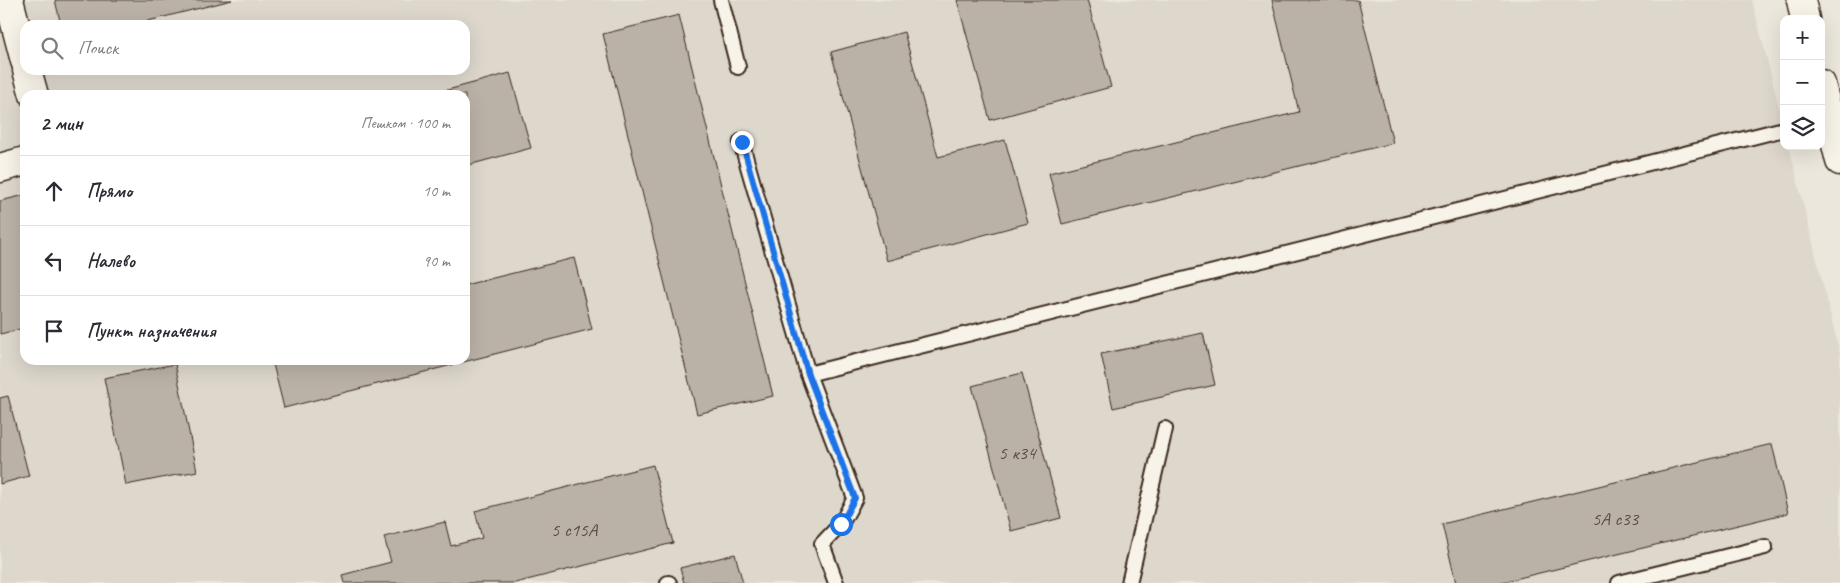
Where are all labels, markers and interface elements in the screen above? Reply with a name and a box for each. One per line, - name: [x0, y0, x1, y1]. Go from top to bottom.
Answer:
- map controls: [1780, 15, 1825, 150]
- button: +: [1780, 15, 1825, 60]
- search box: [20, 20, 470, 75]
- icon: search: [38, 34, 66, 62]
- text: Поиск: [78, 36, 118, 60]
- button: −: [1780, 60, 1825, 105]
- button: layers: [1780, 105, 1825, 150]
- text: 2 мин: [40, 110, 83, 136]
- text: Пешком · 100 m: [361, 113, 450, 133]
- route end: [731, 131, 754, 154]
- icon: ahead: [40, 177, 68, 205]
- text: Прямо: [87, 179, 132, 203]
- text: 10 m: [423, 181, 450, 201]
- icon: left: [40, 247, 68, 275]
- text: Налево: [87, 249, 135, 273]
- text: 90 m: [423, 251, 450, 271]
- icon: arrive: [40, 317, 68, 345]
- text: Пункт назначения: [87, 319, 216, 343]
- house number: 5 к34: [998, 441, 1038, 465]
- house number: 5А с33: [1592, 507, 1640, 531]
- route start: [830, 513, 853, 536]
- house number: 5 с15А: [551, 518, 599, 542]

